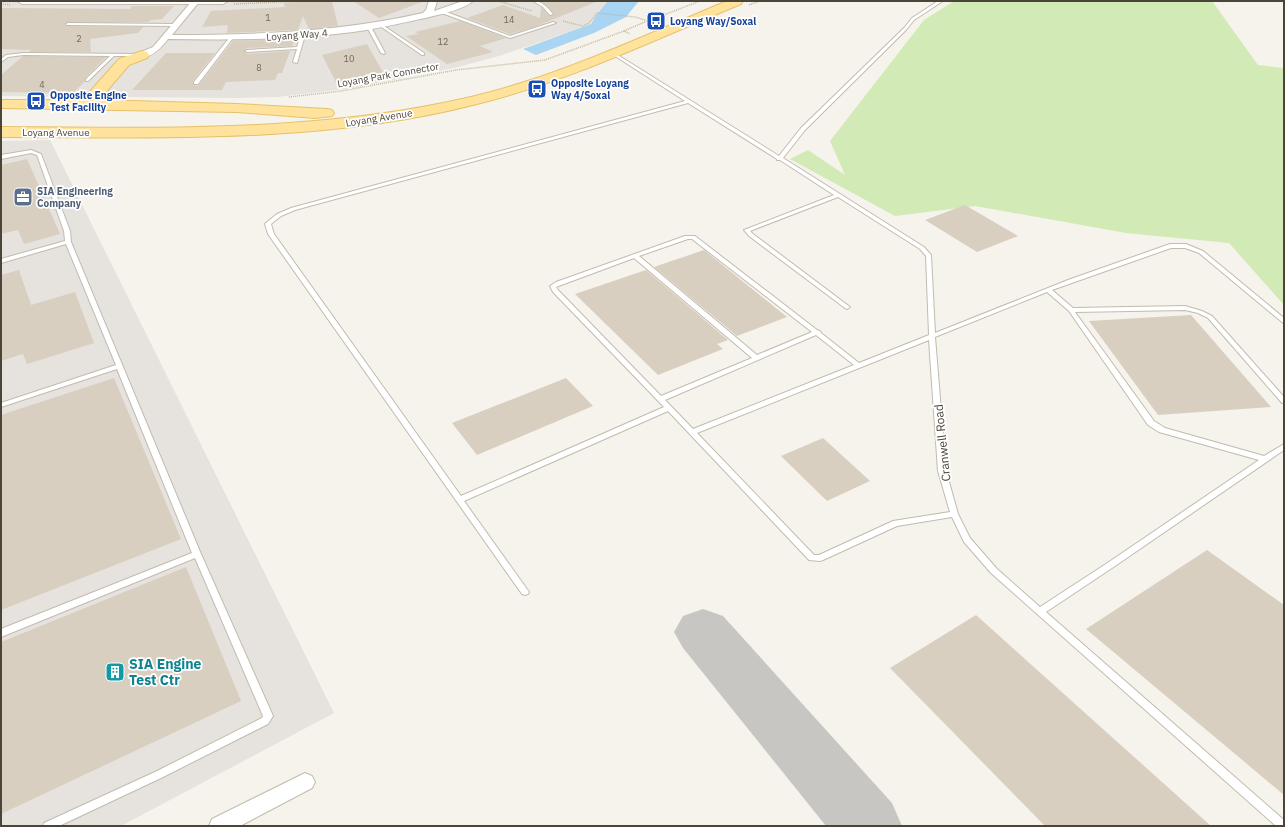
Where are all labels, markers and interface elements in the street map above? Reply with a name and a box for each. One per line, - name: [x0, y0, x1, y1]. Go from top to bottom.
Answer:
- bus stop icon: Loyang Way/Soxal: [645, 10, 667, 32]
- house number: 1: [265, 12, 271, 23]
- house number: 14: [504, 14, 514, 25]
- place label: Loyang Way/Soxal: [670, 15, 756, 28]
- street label: Loyang Way 4: [266, 26, 328, 44]
- house number: 2: [76, 33, 82, 44]
- house number: 12: [438, 36, 448, 47]
- house number: 10: [344, 53, 354, 64]
- street label: Loyang Park Connector: [336, 60, 440, 90]
- house number: 8: [256, 62, 262, 73]
- place label: Opposite Loyang Way 4/Soxal: [551, 77, 629, 102]
- bus stop icon: Opposite Loyang Way 4/Soxal: [526, 78, 548, 100]
- house number: 4: [39, 79, 45, 90]
- place label: Opposite Engine Test Facility: [50, 89, 127, 114]
- bus stop icon: Opposite Engine Test Facility: [25, 90, 47, 112]
- street label: Loyang Avenue: [345, 106, 414, 130]
- street label: Loyang Avenue: [22, 126, 90, 139]
- place label: SIA Engineering Company: [37, 185, 113, 210]
- office icon: SIA Engineering Company: [12, 186, 34, 208]
- street label: Cranwell Road: [930, 404, 954, 482]
- place label: SIA Engine Test Ctr: [129, 655, 202, 689]
- building icon: SIA Engine Test Ctr: [104, 661, 126, 683]

